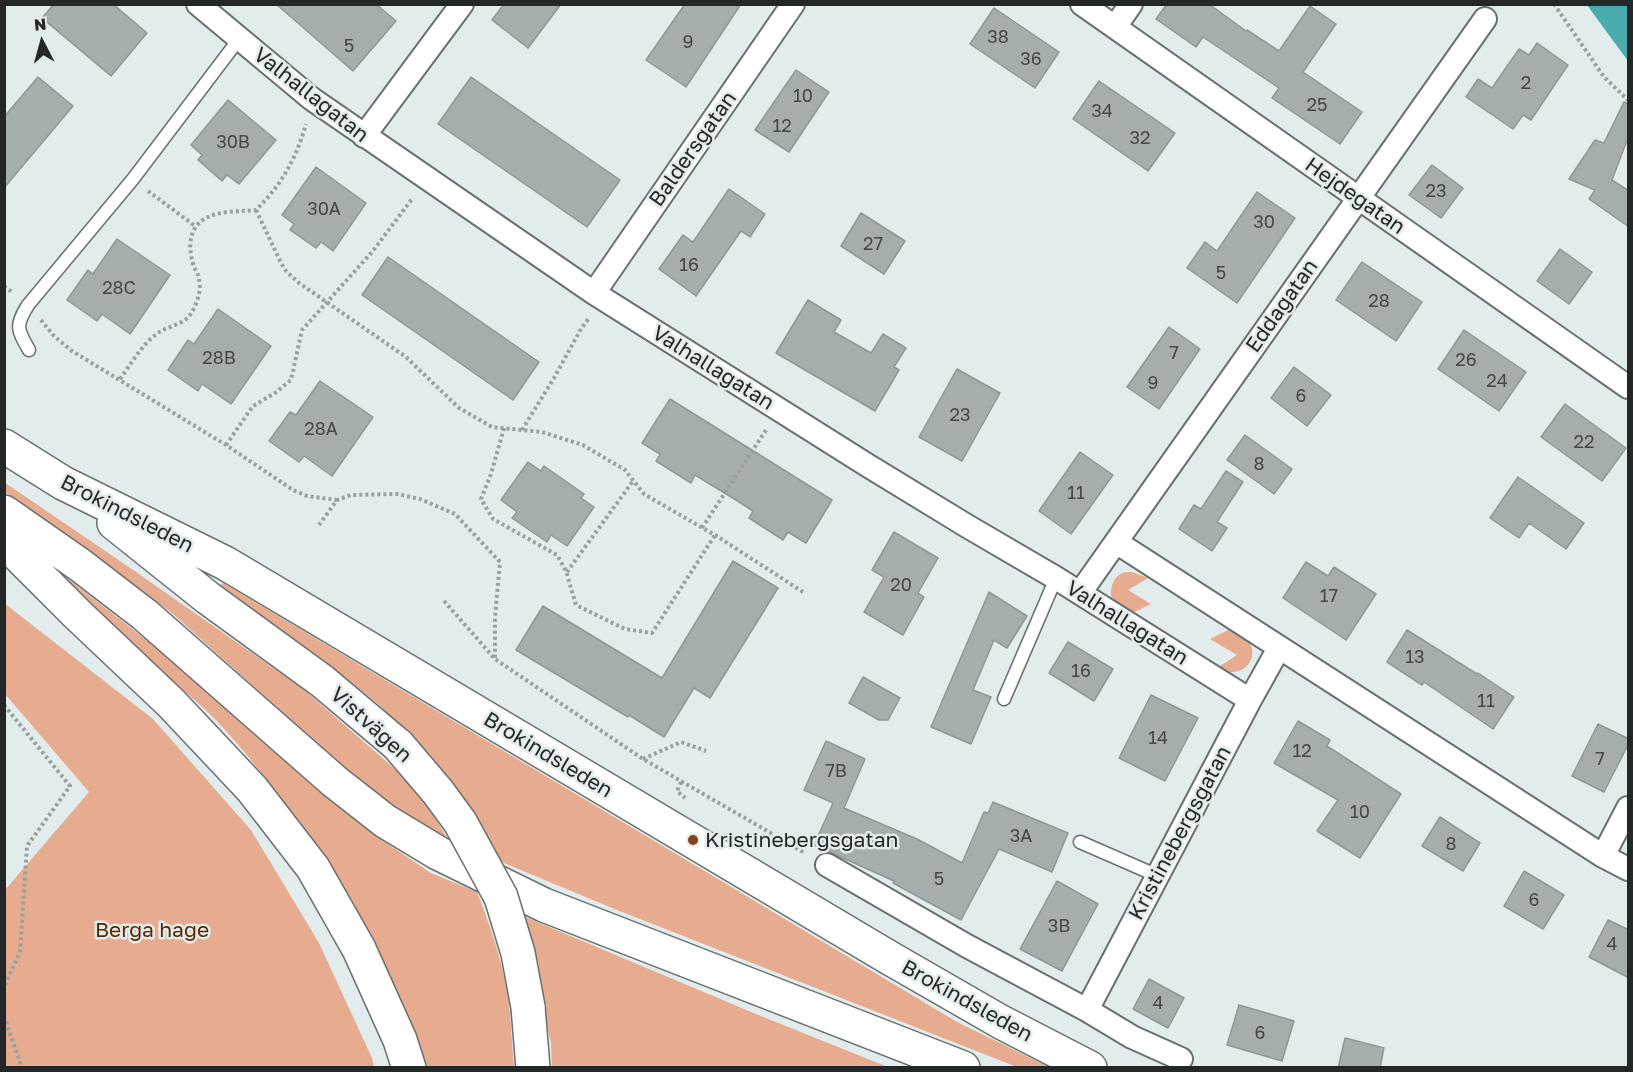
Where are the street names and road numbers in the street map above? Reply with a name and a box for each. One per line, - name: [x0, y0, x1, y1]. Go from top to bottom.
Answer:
- street label: Valhallagatan: [248, 42, 374, 148]
- street label: Baldersgatan: [644, 87, 742, 211]
- street label: Hejdegatan: [1300, 152, 1410, 240]
- street label: Eddagatan: [1241, 255, 1323, 357]
- street label: Valhallagatan: [647, 320, 779, 416]
- street label: Brokindsleden: [56, 470, 198, 558]
- street label: Valhallagatan: [1061, 575, 1193, 671]
- street label: Vistvägen: [325, 682, 417, 768]
- street label: Brokindsleden: [479, 707, 617, 803]
- street label: Kristinebergsgatan: [1123, 742, 1237, 924]
- street label: Brokindsleden: [897, 955, 1037, 1047]

